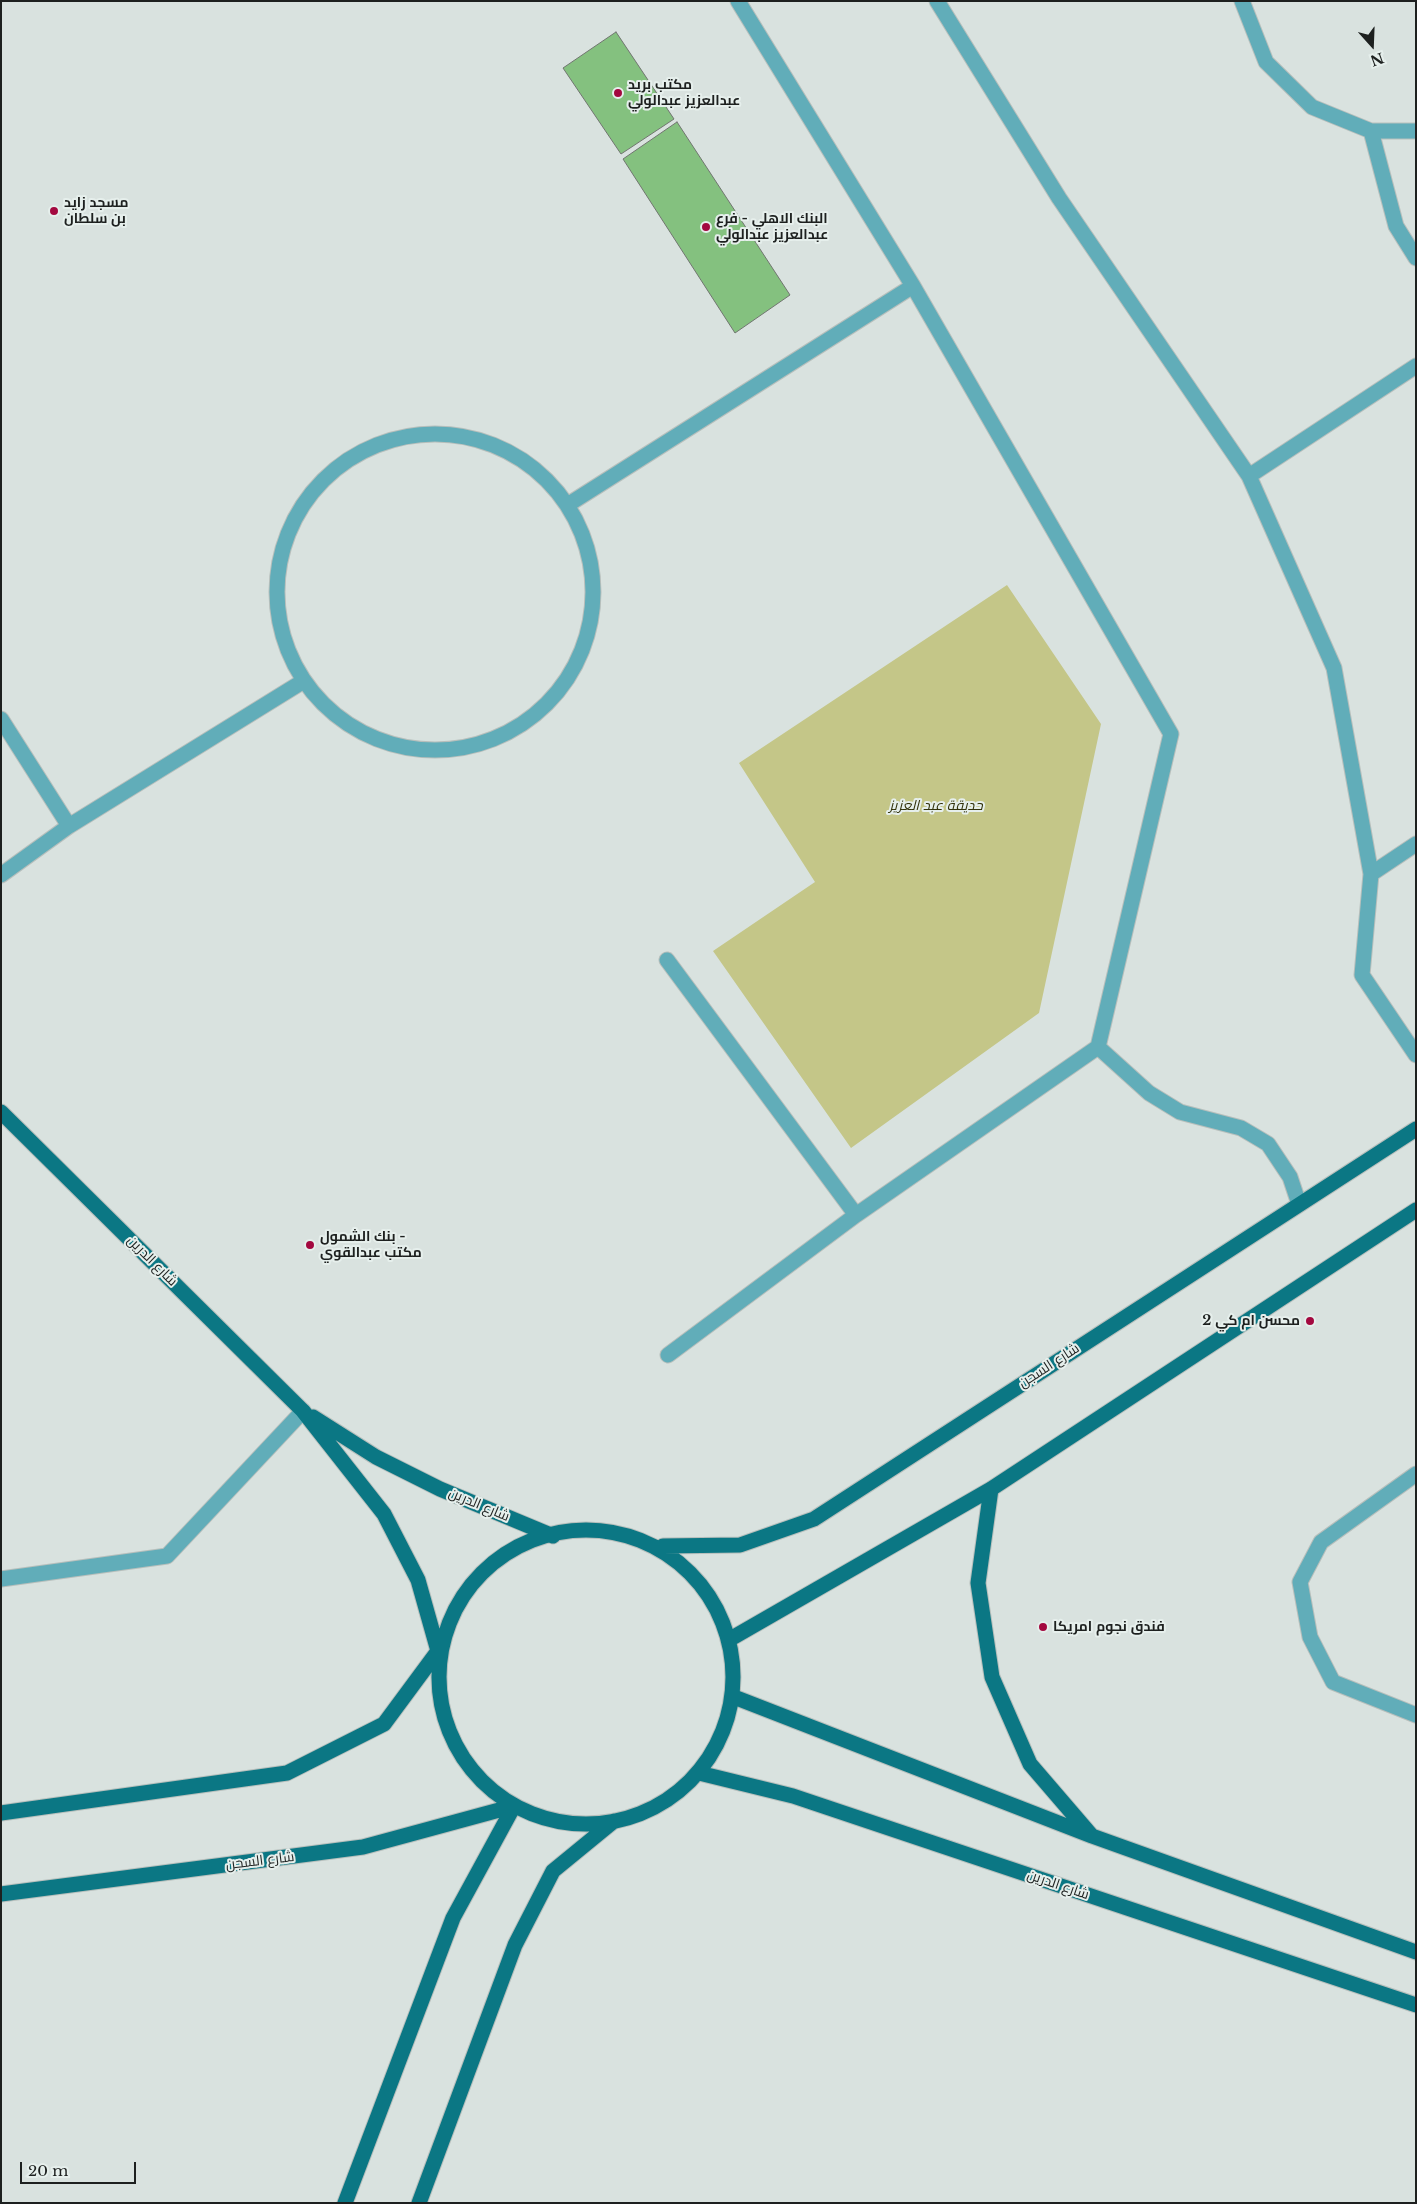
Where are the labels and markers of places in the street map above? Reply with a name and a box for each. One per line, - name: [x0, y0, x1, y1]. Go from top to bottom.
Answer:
- place label: مكتب بريد عبدالعزيز عبدالولي: [628, 77, 740, 110]
- marker: مكتب بريد عبدالعزيز عبدالولي: [612, 87, 624, 99]
- place label: مسجد زايد بن سلطان: [64, 195, 128, 228]
- marker: مسجد زايد بن سلطان: [48, 205, 60, 217]
- place label: البنك الاهلي - فرع عبدالعزيز عبدالولي: [716, 211, 828, 243]
- marker: البنك الاهلي - فرع عبدالعزيز عبدالولي: [700, 221, 712, 233]
- place label: بنك الشمول - مكتب عبدالقوي: [320, 1229, 422, 1262]
- marker: بنك الشمول - مكتب عبدالقوي: [304, 1239, 316, 1251]
- place label: محسن ام كي 2: [1202, 1313, 1300, 1329]
- marker: محسن ام كي 2: [1304, 1315, 1316, 1327]
- place label: فندق نجوم امريكا: [1053, 1619, 1165, 1635]
- marker: فندق نجوم امريكا: [1037, 1621, 1049, 1633]

